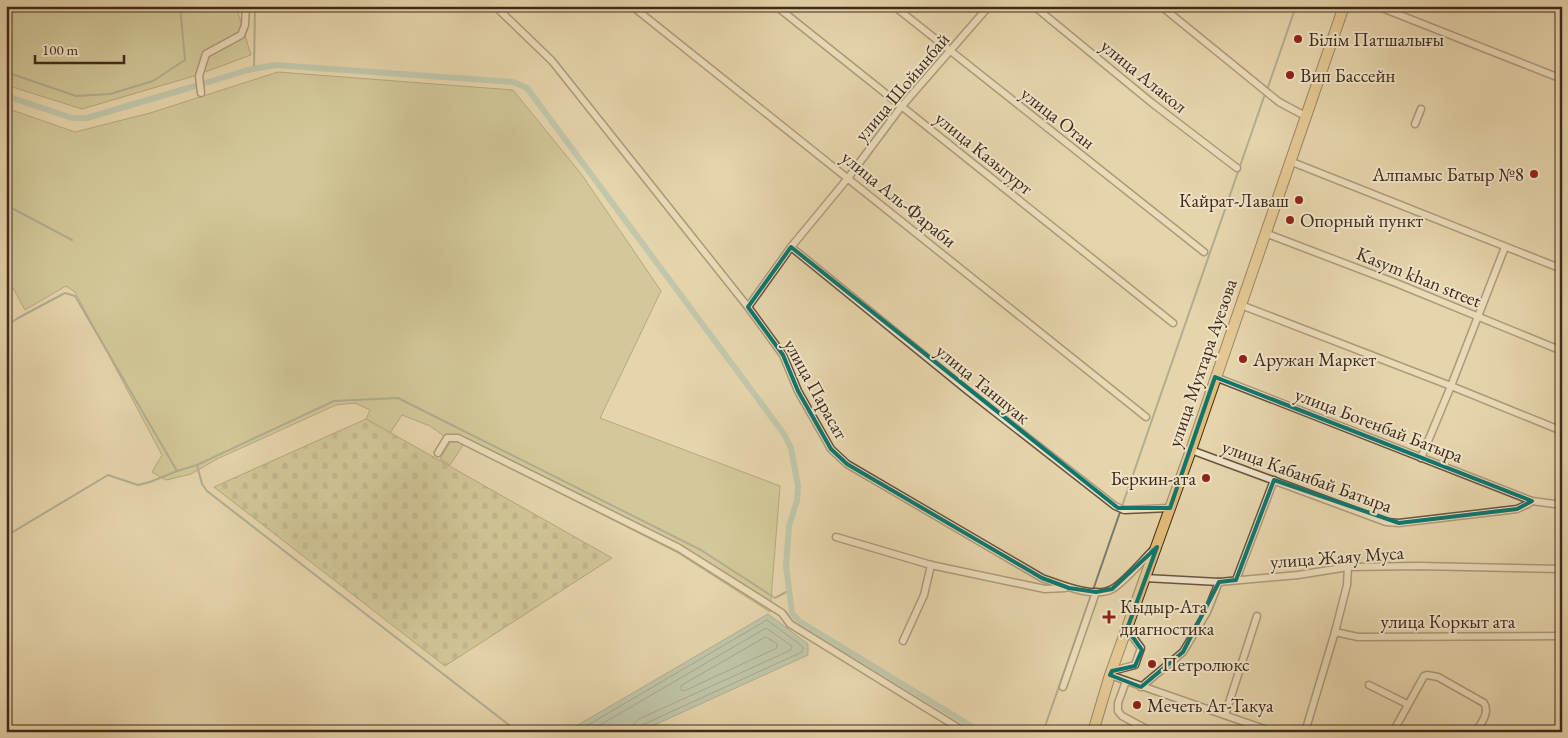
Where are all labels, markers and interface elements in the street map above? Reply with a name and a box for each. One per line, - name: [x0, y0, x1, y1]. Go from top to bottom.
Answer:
- street label: улица Шойынбай: [849, 27, 955, 147]
- place label: Білім Патшалығы: [1308, 27, 1445, 52]
- scale bar: [35, 32, 124, 64]
- street label: улица Алакол: [1095, 33, 1193, 119]
- marker: Білім Патшалығы: [1292, 33, 1304, 45]
- text: 100 m: [42, 40, 79, 59]
- place label: Вип Бассейн: [1300, 63, 1395, 88]
- marker: Вип Бассейн: [1284, 69, 1296, 81]
- street label: улица Отан: [1016, 81, 1100, 155]
- street label: улица Казыгурт: [930, 106, 1039, 201]
- street label: улица Аль-Фараби: [836, 145, 962, 253]
- place label: Алпамыс Батыр №8: [1371, 162, 1524, 187]
- marker: Алпамыс Батыр №8: [1528, 168, 1540, 180]
- place label: Кайрат-Лаваш: [1179, 188, 1289, 213]
- marker: Кайрат-Лаваш: [1293, 194, 1305, 206]
- place label: Опорный пункт: [1300, 208, 1424, 233]
- marker: Опорный пункт: [1284, 214, 1296, 226]
- street label: Kasym khan street: [1353, 241, 1485, 313]
- street label: улица Мухтара Ауезова: [1161, 275, 1243, 451]
- street label: улица Парасат: [778, 334, 854, 444]
- street label: улица Таншуак: [931, 338, 1035, 430]
- place label: Аружан Маркет: [1252, 347, 1376, 372]
- marker: Аружан Маркет: [1237, 353, 1249, 365]
- street label: улица Богенбай Батыра: [1291, 381, 1467, 469]
- street label: улица Кабанбай Батыра: [1218, 434, 1396, 519]
- place label: Беркин-ата: [1110, 466, 1196, 491]
- marker: Беркин-ата: [1200, 472, 1212, 484]
- street label: улица Жаяу Муса: [1269, 540, 1405, 574]
- place label: Кыдыр-Ата диагностика: [1120, 594, 1215, 641]
- street label: улица Коркыт ата: [1381, 609, 1516, 634]
- marker: Кыдыр-Ата диагностика: [1102, 610, 1116, 624]
- place label: Петролюкс: [1162, 652, 1250, 677]
- marker: Петролюкс: [1146, 658, 1158, 670]
- place label: Мечеть Ат-Такуа: [1147, 693, 1274, 718]
- marker: Мечеть Ат-Такуа: [1131, 699, 1143, 711]

